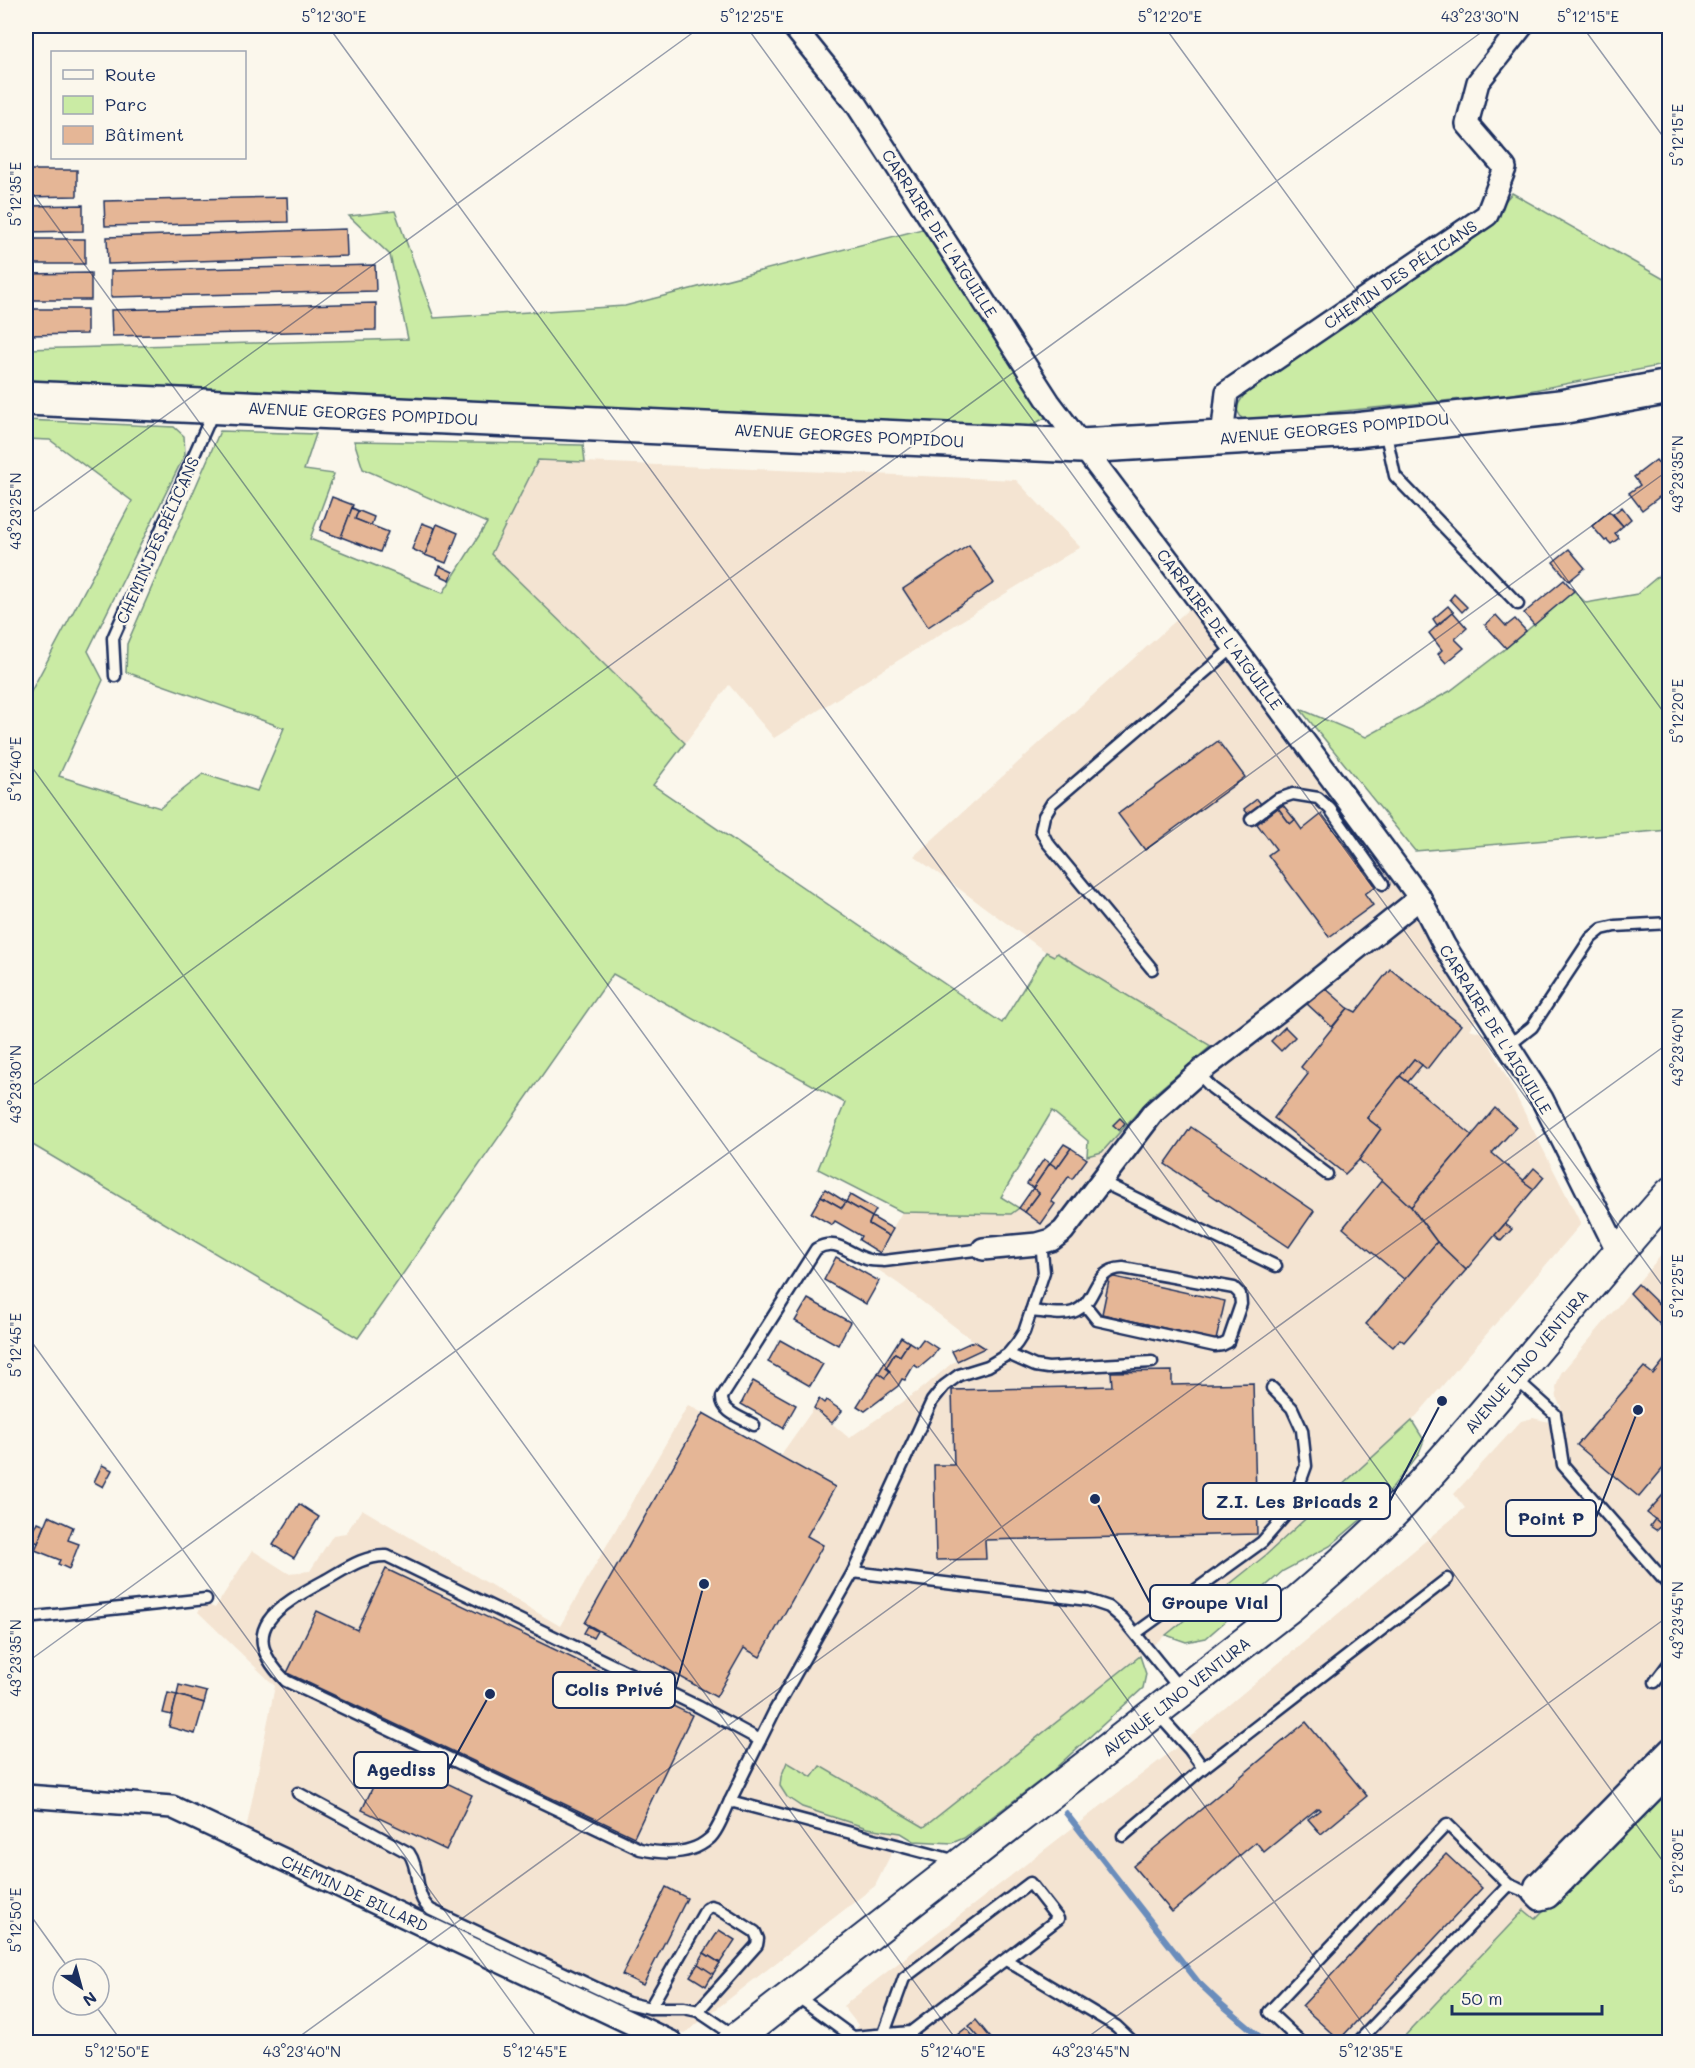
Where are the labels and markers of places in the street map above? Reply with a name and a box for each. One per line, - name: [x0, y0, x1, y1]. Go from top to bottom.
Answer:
- callout: Z.I. Les Bricads 2: [1203, 1483, 1390, 1519]
- callout: Point P: [1506, 1500, 1596, 1536]
- callout: Groupe Vial: [1150, 1585, 1281, 1621]
- callout: Colis Privé: [553, 1672, 675, 1708]
- callout: Agediss: [354, 1752, 448, 1788]

